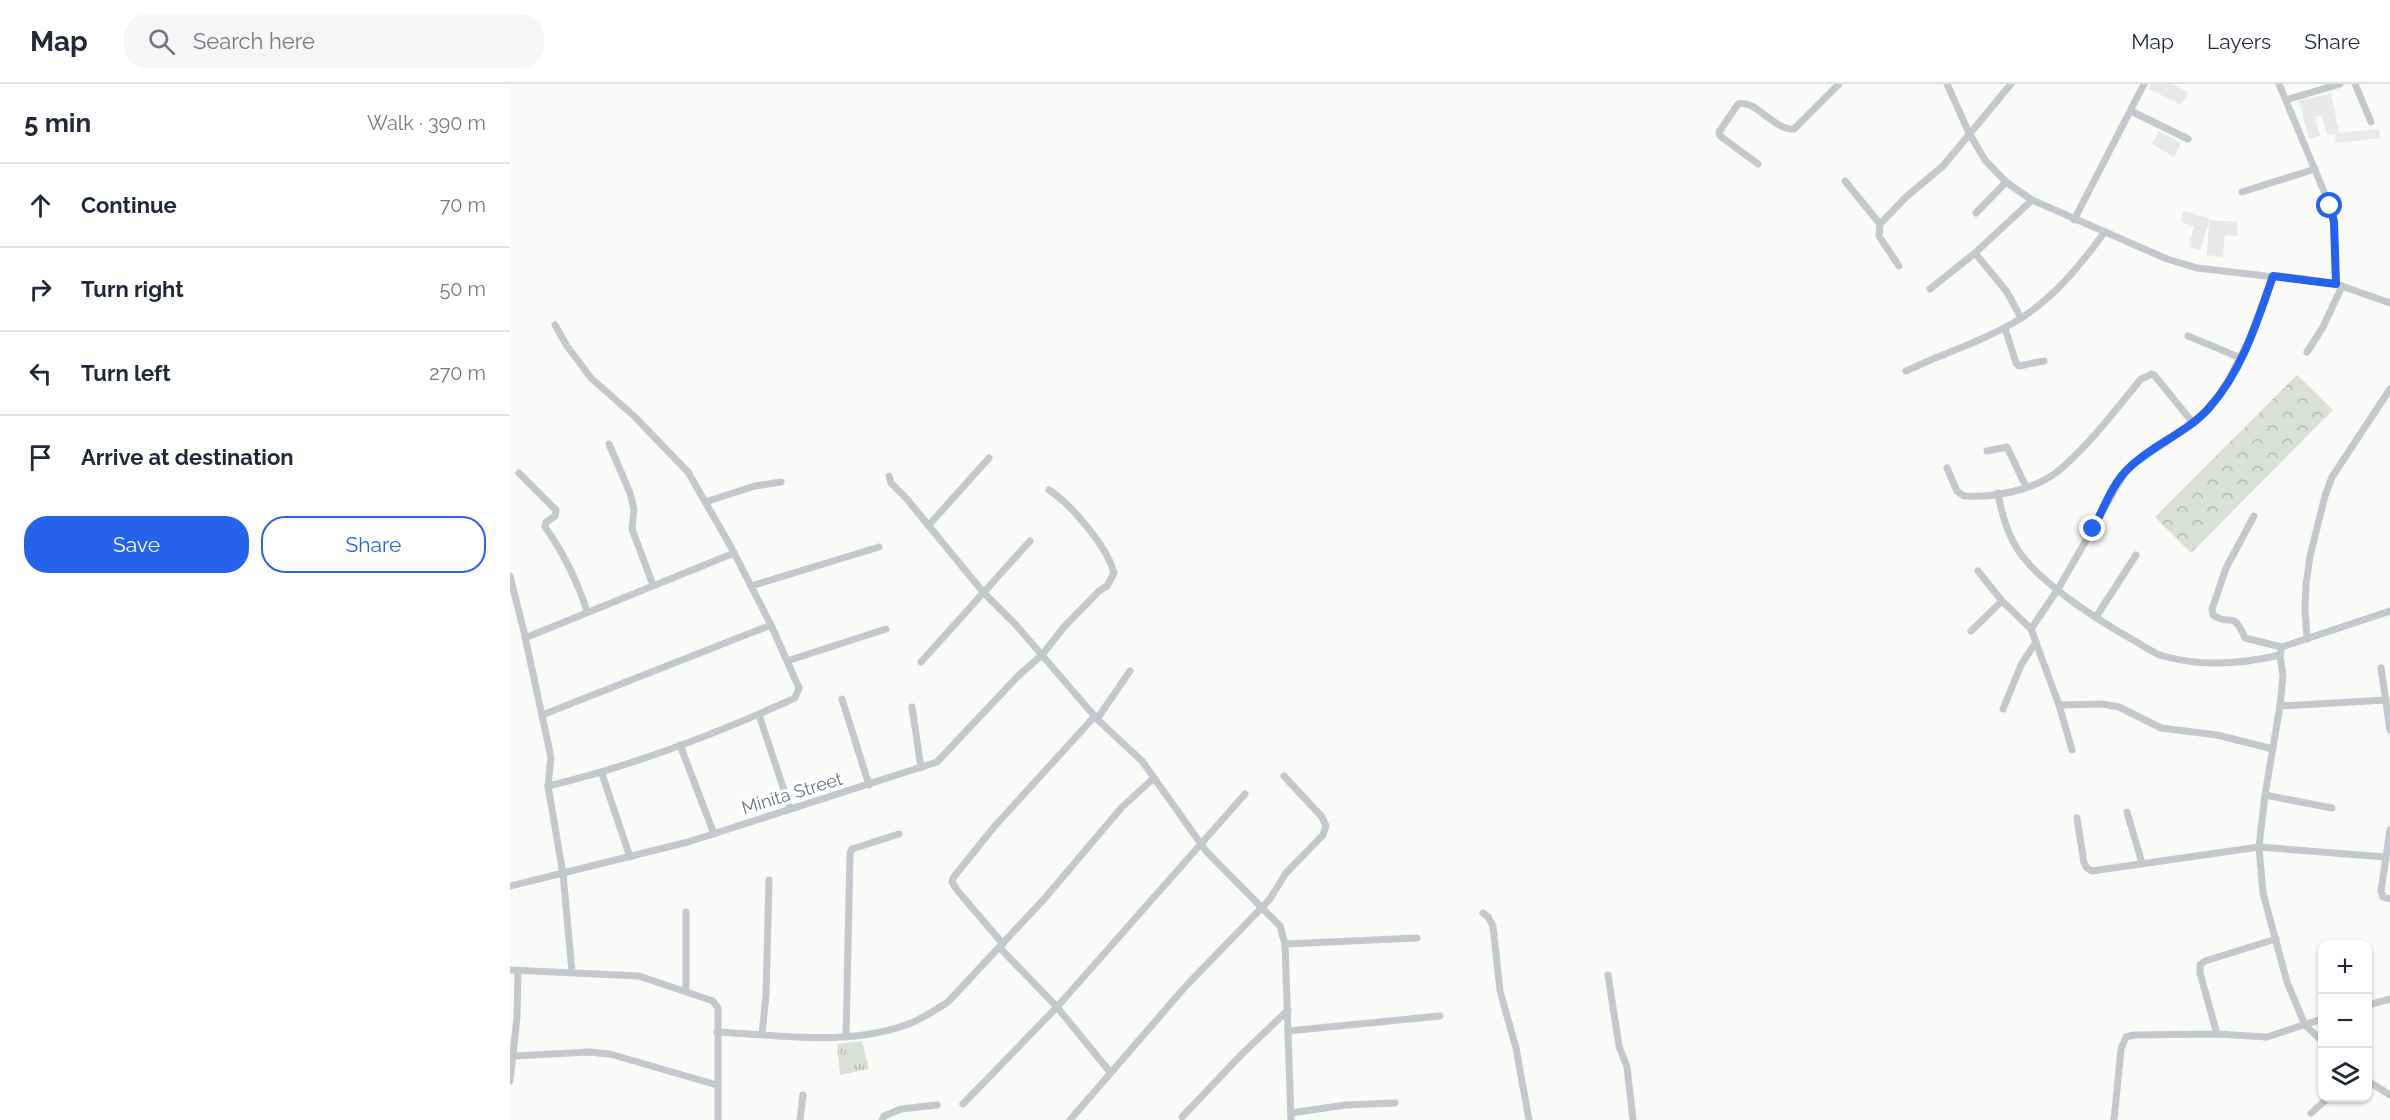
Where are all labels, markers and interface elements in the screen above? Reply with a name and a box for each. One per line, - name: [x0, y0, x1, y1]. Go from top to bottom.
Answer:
- search box: [124, 14, 544, 68]
- text: Map: [30, 25, 88, 58]
- icon: search: [145, 25, 178, 58]
- text: Search here: [193, 28, 315, 54]
- text: Map: [2131, 29, 2174, 54]
- text: Layers: [2207, 29, 2271, 54]
- text: Share: [2304, 29, 2360, 54]
- text: 5 min: [24, 108, 91, 138]
- text: Walk · 390 m: [367, 111, 486, 135]
- icon: ahead: [24, 189, 57, 222]
- text: Continue: [81, 192, 177, 218]
- route start: [2316, 192, 2342, 218]
- text: 70 m: [440, 193, 486, 217]
- icon: right: [24, 273, 57, 306]
- text: Turn right: [81, 276, 184, 302]
- text: 50 m: [439, 277, 486, 301]
- icon: left: [24, 357, 57, 390]
- text: Turn left: [81, 360, 171, 386]
- text: 270 m: [429, 361, 486, 385]
- icon: arrive: [24, 441, 57, 474]
- text: Arrive at destination: [81, 444, 294, 470]
- route end: [2079, 515, 2105, 541]
- button: Save: [24, 516, 249, 573]
- button: Share: [261, 516, 486, 573]
- street label: Minita Street: [739, 768, 845, 818]
- map controls: [2318, 940, 2372, 1102]
- button: +: [2318, 940, 2372, 994]
- button: −: [2318, 994, 2372, 1048]
- button: layers: [2318, 1048, 2372, 1102]

